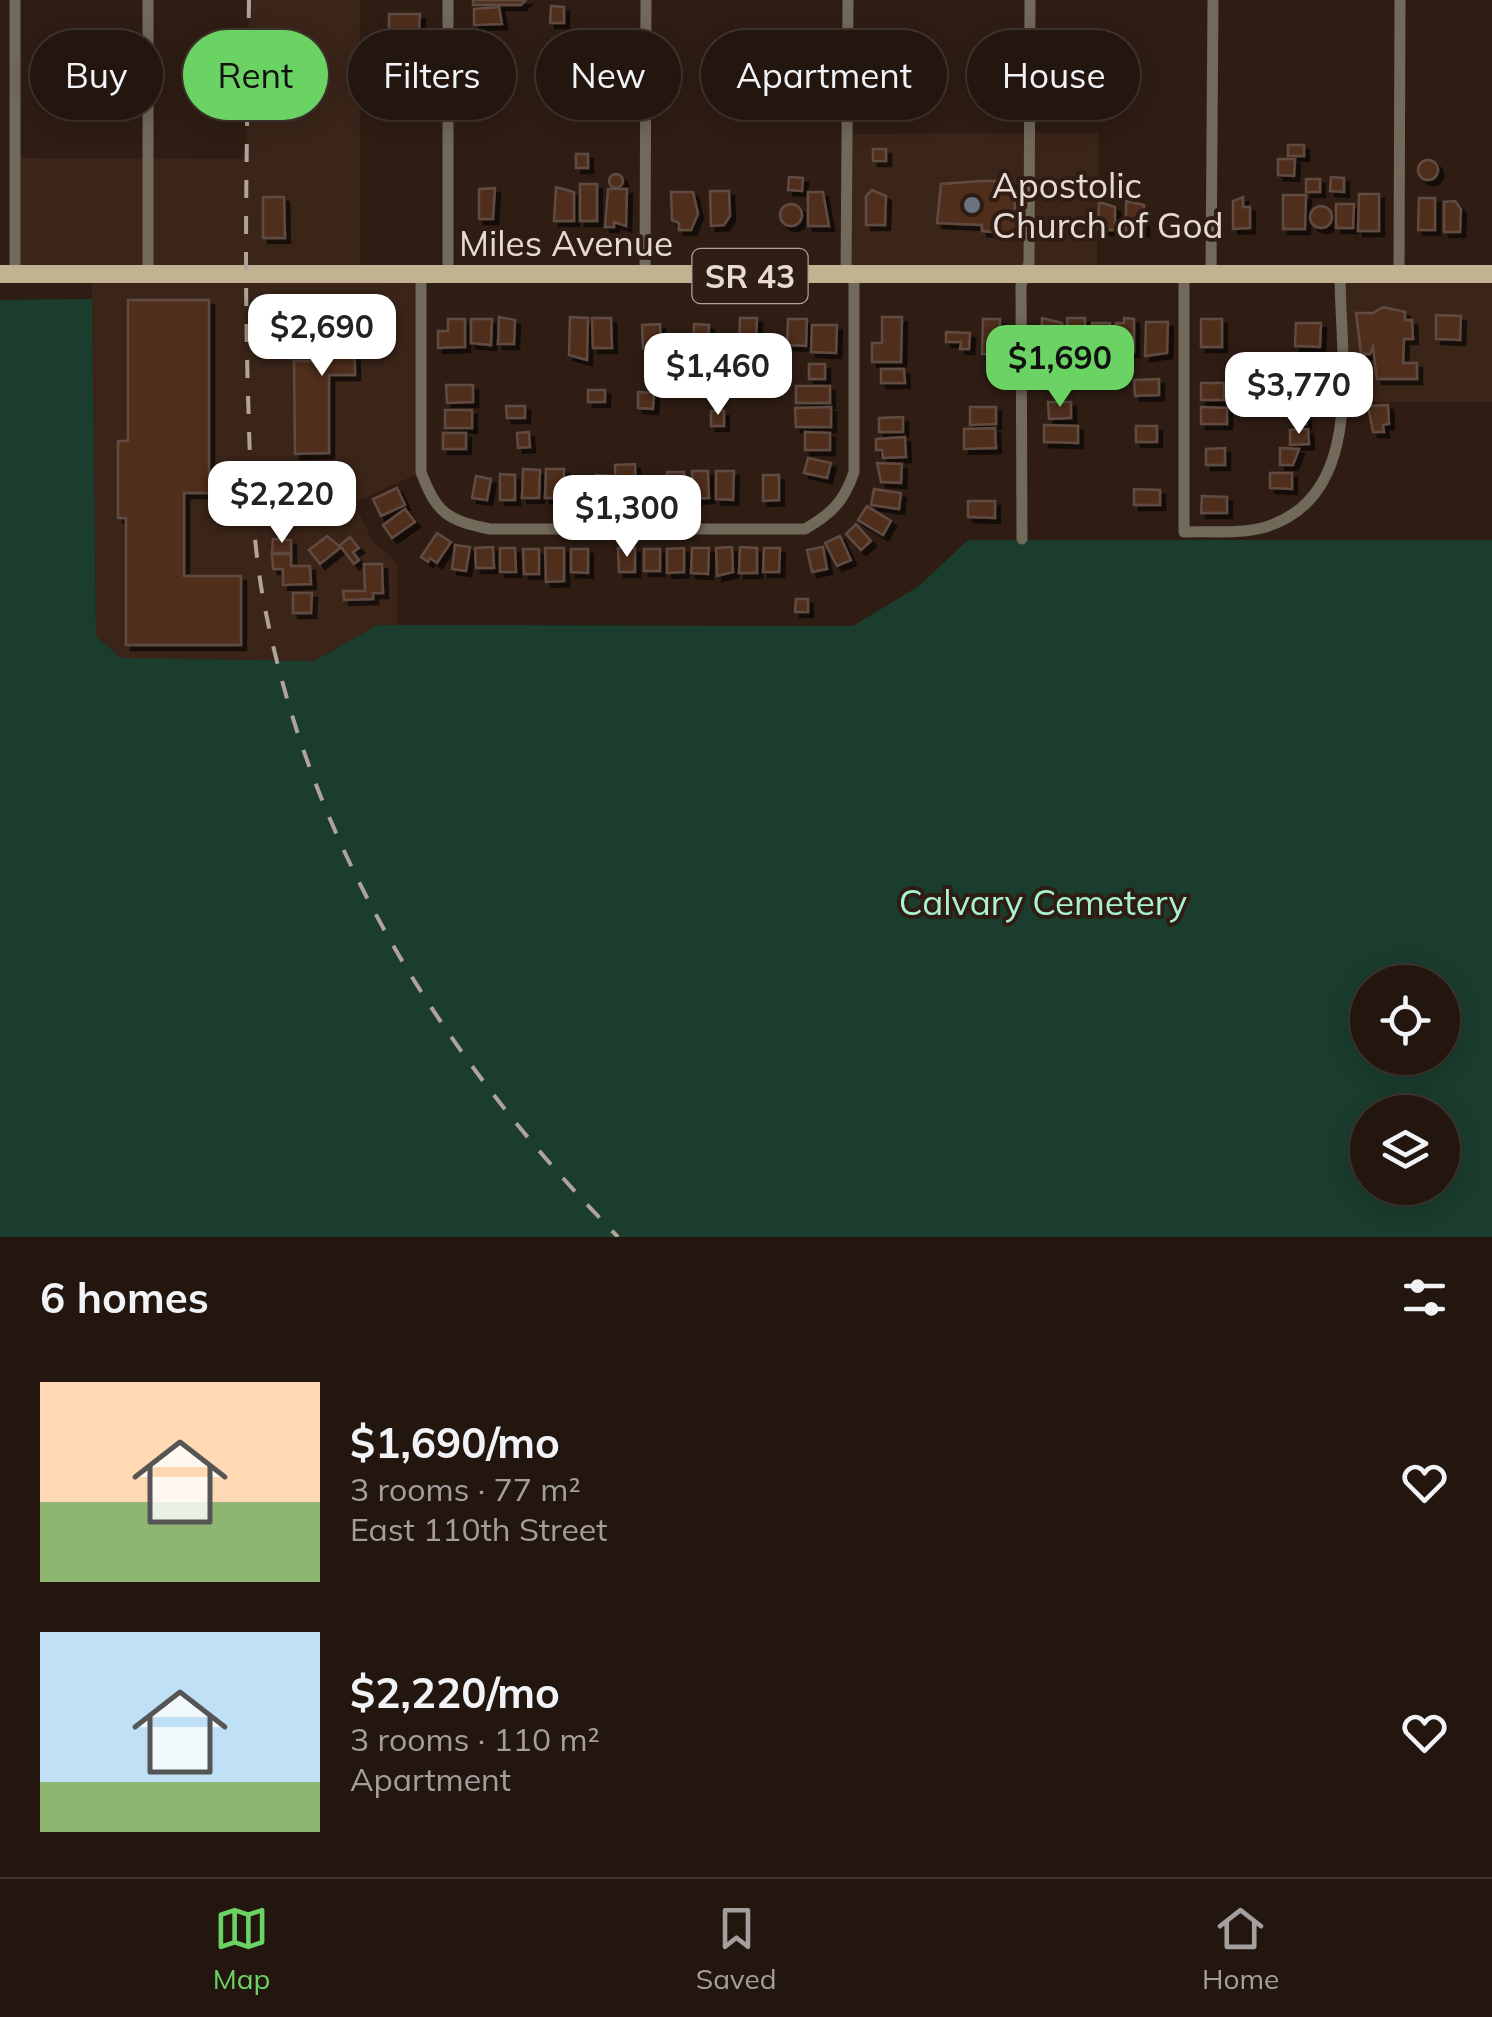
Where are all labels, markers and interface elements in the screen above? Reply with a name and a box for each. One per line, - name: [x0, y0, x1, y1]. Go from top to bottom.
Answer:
- chip: Buy: [30, 30, 163, 120]
- chip: Rent: [183, 30, 328, 120]
- chip: Filters: [348, 30, 516, 120]
- chip: New: [536, 30, 681, 120]
- chip: Apartment: [701, 30, 947, 120]
- chip: House: [967, 30, 1140, 120]
- place label: Apostolic Church of God: [992, 163, 1223, 247]
- marker: Apostolic Church of God: [961, 194, 983, 216]
- street label: Miles Avenue: [459, 221, 673, 265]
- road number: SR 43: [692, 249, 808, 303]
- pin: $2,690: [241, 294, 403, 379]
- text: $2,690: [270, 306, 374, 346]
- pin: $1,690: [979, 325, 1141, 410]
- pin: $1,460: [637, 333, 799, 418]
- text: $1,690: [1008, 337, 1112, 377]
- text: $1,460: [666, 345, 770, 385]
- pin: $3,770: [1218, 352, 1380, 437]
- text: $3,770: [1247, 364, 1351, 404]
- pin: $2,220: [201, 461, 363, 546]
- text: $2,220: [230, 473, 334, 513]
- pin: $1,300: [546, 475, 708, 560]
- text: $1,300: [575, 487, 679, 527]
- park label: Calvary Cemetery: [899, 880, 1188, 924]
- map controls: [1350, 965, 1460, 1205]
- button: locate: [1350, 965, 1460, 1075]
- button: layers: [1350, 1095, 1460, 1205]
- icon: filters: [1397, 1270, 1452, 1325]
- text: 6 homes: [40, 1271, 209, 1324]
- text: $1,690/mo: [350, 1416, 560, 1469]
- icon: home: [120, 1422, 240, 1542]
- icon: heart: [1397, 1455, 1452, 1510]
- text: 3 rooms · 77 m²: [350, 1469, 581, 1509]
- text: East 110th Street: [350, 1509, 607, 1549]
- text: $2,220/mo: [350, 1666, 560, 1719]
- icon: home: [120, 1672, 240, 1792]
- icon: heart: [1397, 1705, 1452, 1760]
- text: 3 rooms · 110 m²: [350, 1719, 600, 1759]
- text: Apartment: [350, 1759, 511, 1799]
- tab: Map: [213, 1901, 270, 1996]
- tab: Saved: [696, 1901, 777, 1996]
- tab: Home: [1202, 1901, 1279, 1996]

